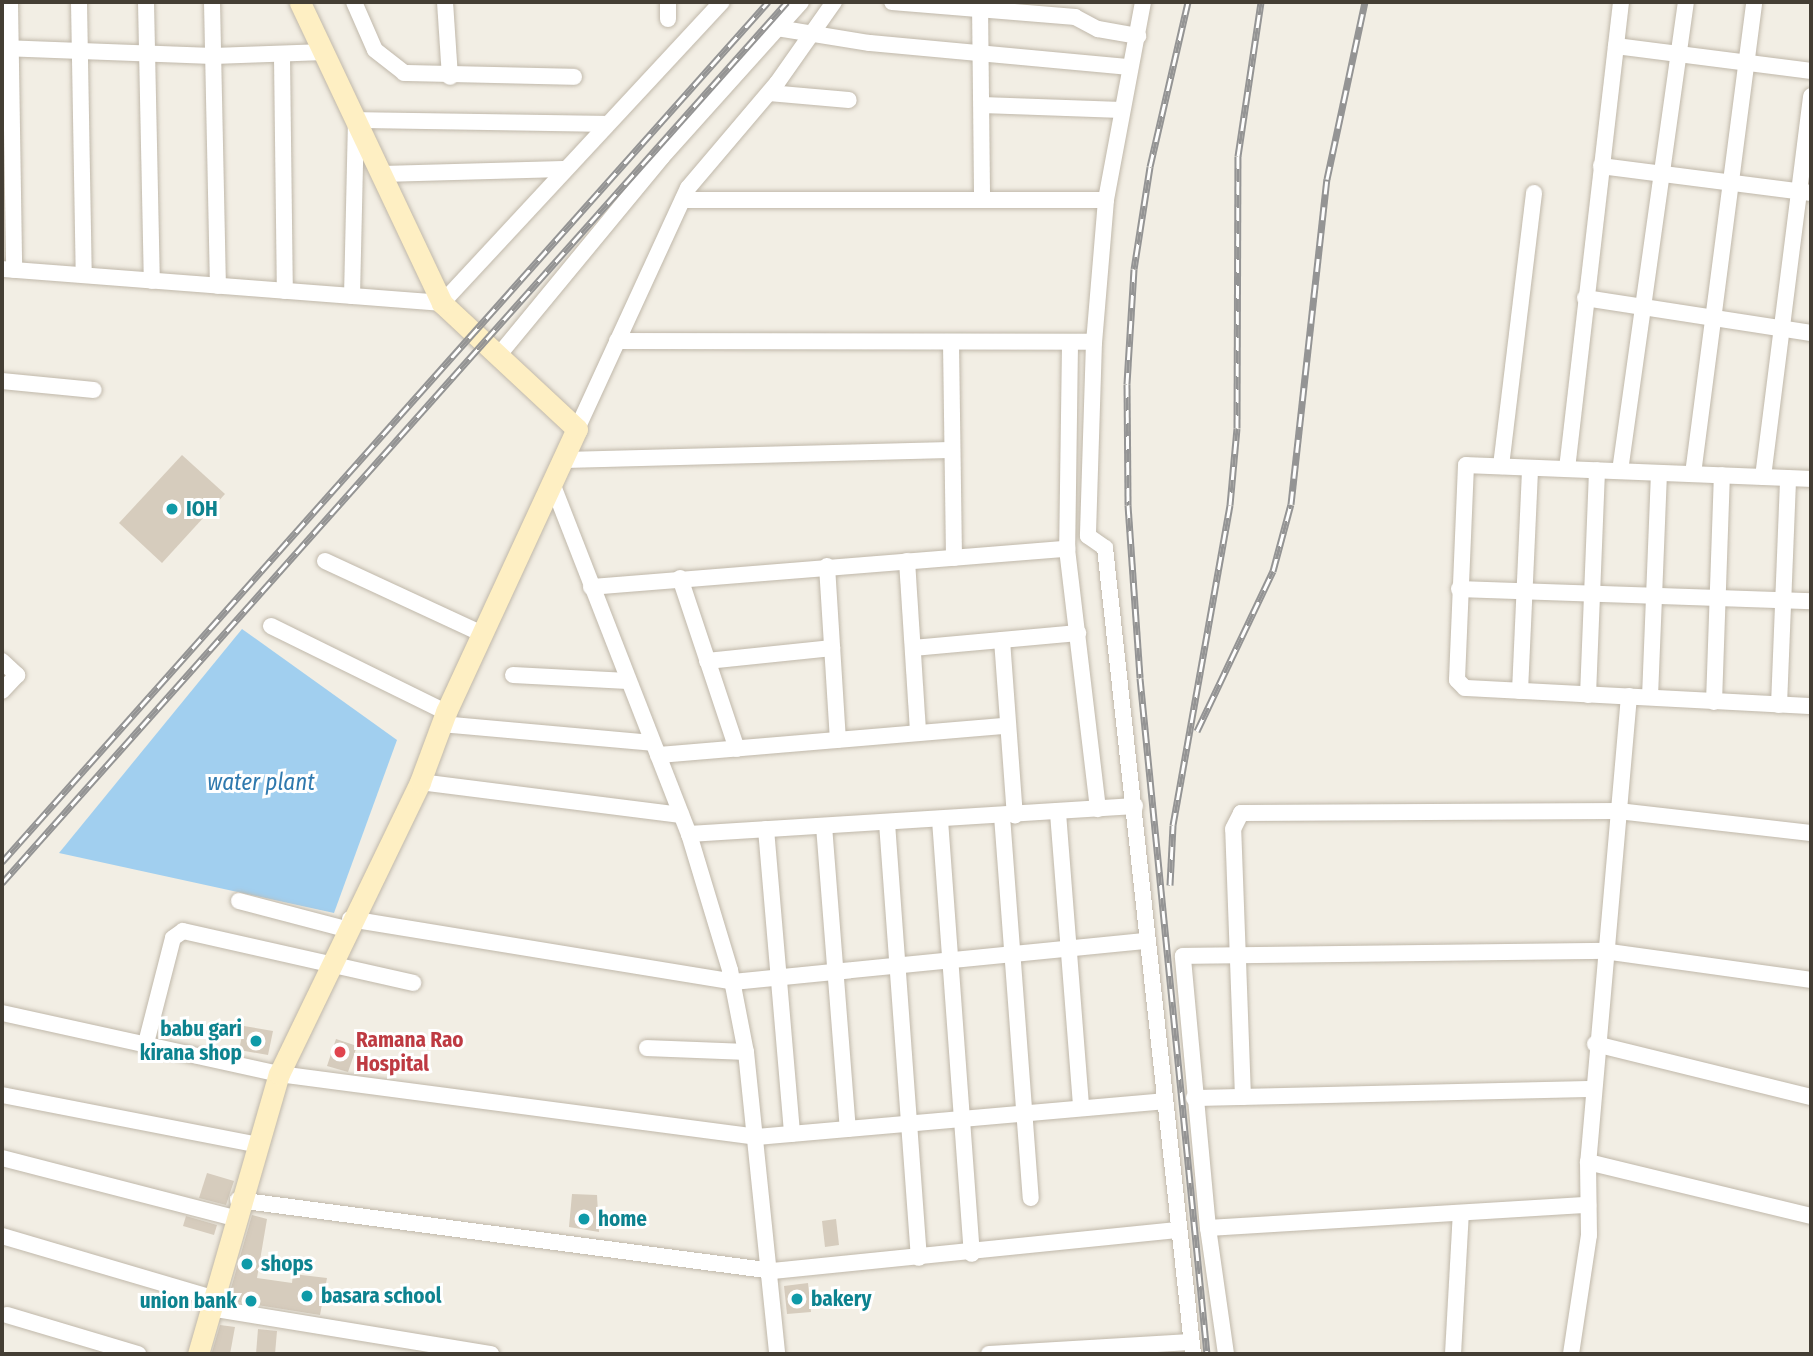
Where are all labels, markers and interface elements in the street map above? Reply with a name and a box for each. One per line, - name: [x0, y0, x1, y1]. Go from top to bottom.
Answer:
- place label: IOH: [186, 496, 218, 522]
- marker: IOH: [164, 501, 180, 517]
- water label: water plant: [207, 768, 315, 796]
- place label: babu gari kirana shop: [140, 1016, 242, 1066]
- place label: Ramana Rao Hospital: [356, 1027, 464, 1077]
- marker: babu gari kirana shop: [248, 1033, 264, 1049]
- marker: Ramana Rao Hospital: [330, 1042, 350, 1062]
- place label: home: [598, 1206, 647, 1232]
- marker: home: [576, 1211, 592, 1227]
- place label: shops: [261, 1251, 313, 1277]
- marker: shops: [239, 1256, 255, 1272]
- place label: basara school: [321, 1283, 441, 1309]
- place label: bakery: [811, 1286, 871, 1312]
- place label: union bank: [140, 1288, 237, 1314]
- marker: basara school: [299, 1288, 315, 1304]
- marker: bakery: [789, 1291, 805, 1307]
- marker: union bank: [243, 1293, 259, 1309]

